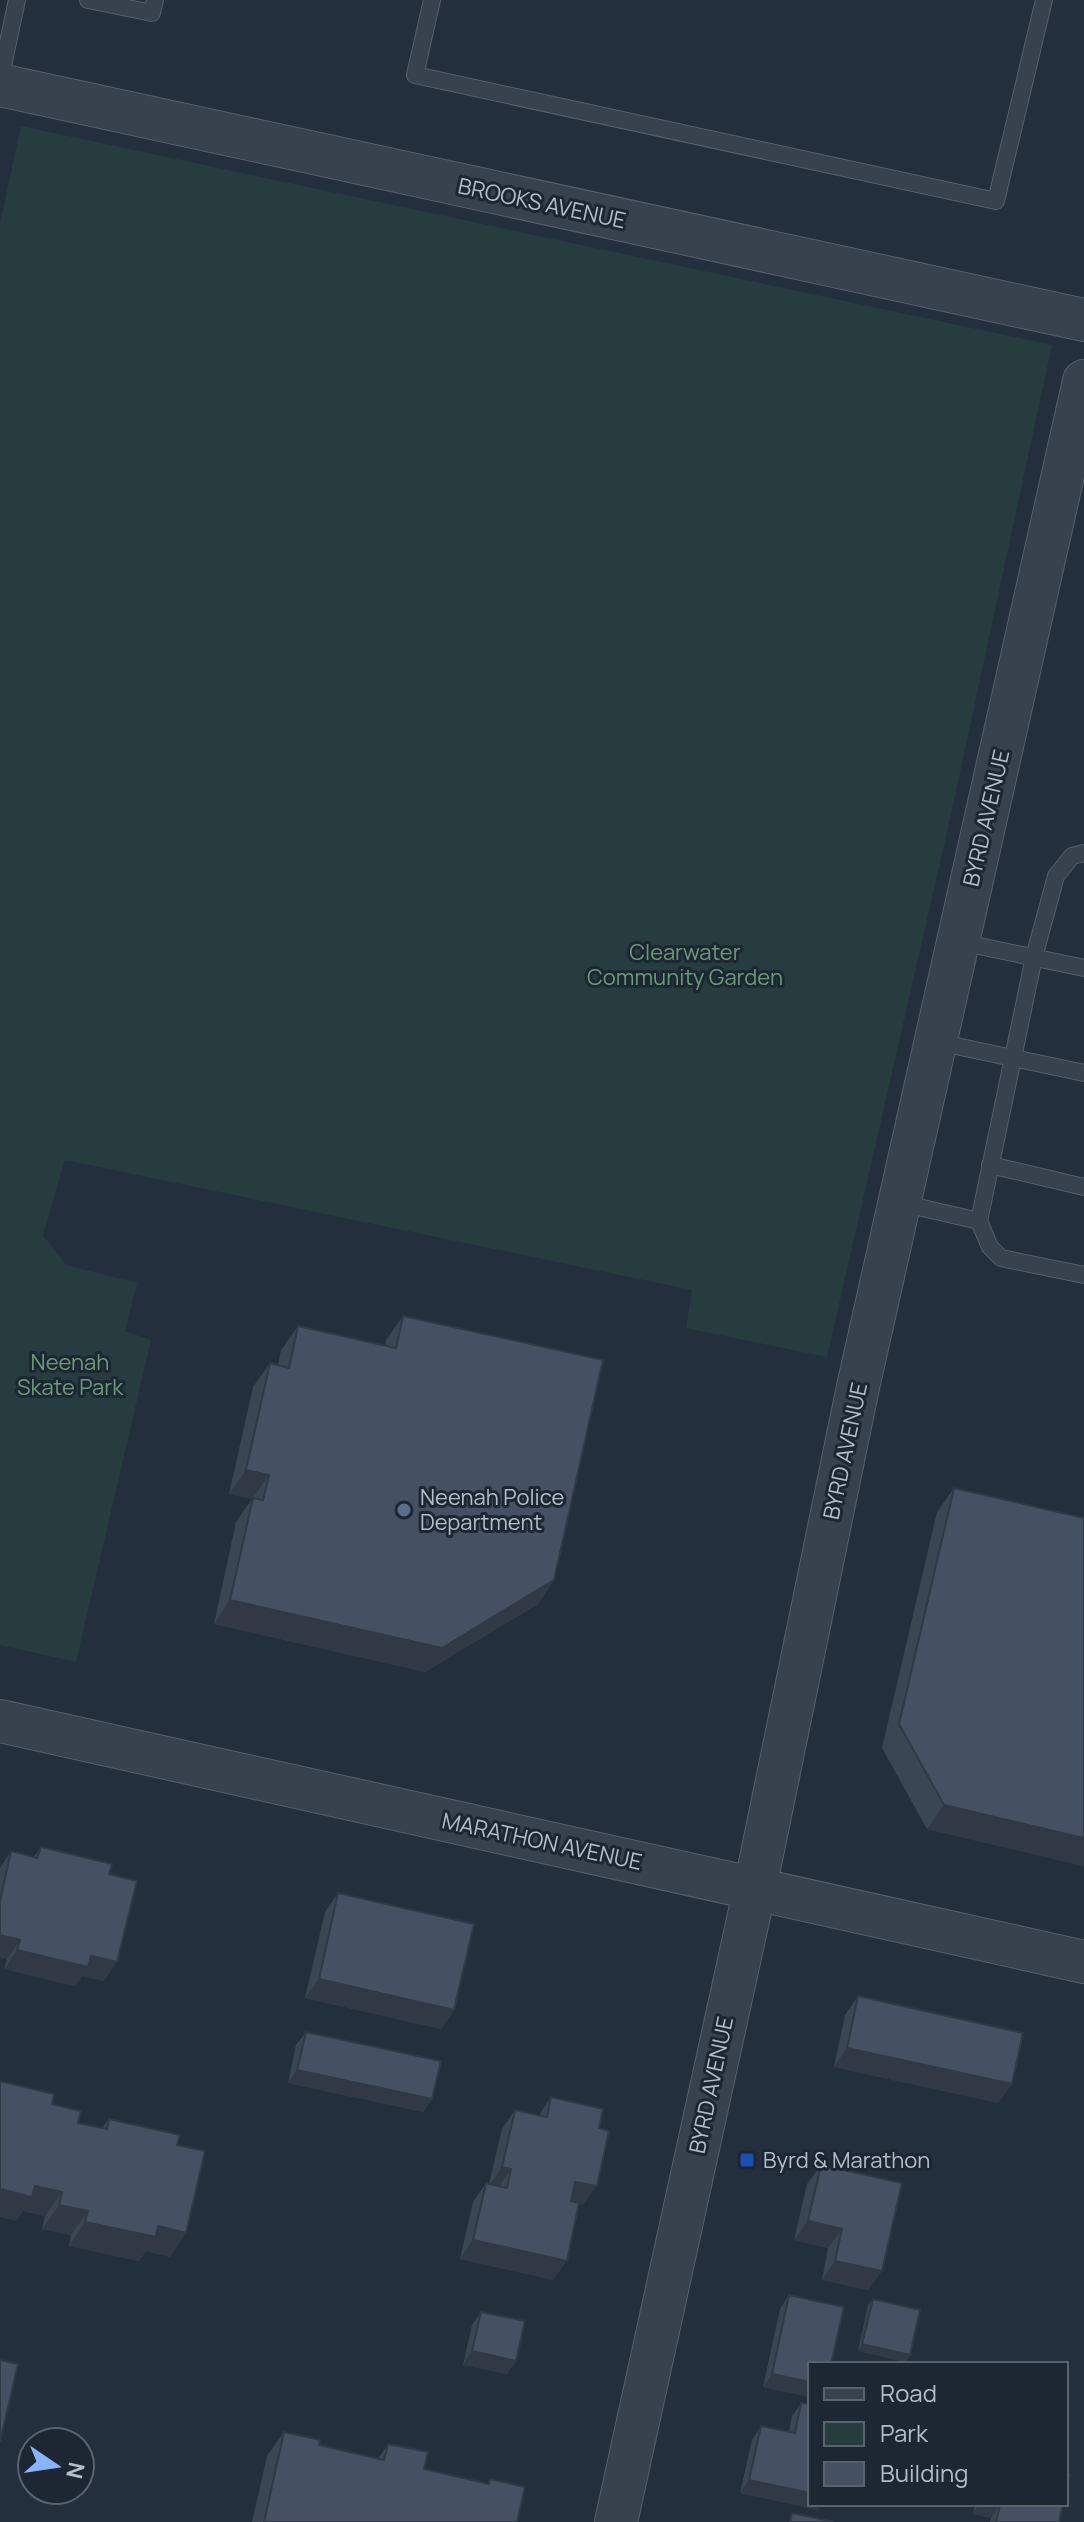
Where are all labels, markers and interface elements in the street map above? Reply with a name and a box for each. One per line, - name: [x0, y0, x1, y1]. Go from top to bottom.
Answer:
- street label: BROOKS AVENUE: [455, 171, 629, 235]
- street label: BYRD AVENUE: [956, 747, 1016, 889]
- park label: Clearwater Community Garden: [587, 937, 783, 992]
- park label: Neenah Skate Park: [17, 1347, 124, 1402]
- street label: BYRD AVENUE: [816, 1380, 874, 1522]
- place label: Neenah Police Department: [420, 1482, 565, 1537]
- marker: Neenah Police Department: [395, 1501, 413, 1519]
- street label: MARATHON AVENUE: [439, 1805, 645, 1877]
- street label: BYRD AVENUE: [682, 2014, 740, 2156]
- place label: Byrd & Marathon: [763, 2145, 930, 2175]
- marker: Byrd & Marathon: [738, 2151, 756, 2169]
- legend: [808, 2362, 1068, 2506]
- text: Road: [880, 2376, 937, 2409]
- text: Park: [880, 2416, 929, 2449]
- north arrow: [16, 2426, 96, 2506]
- text: Building: [880, 2456, 968, 2489]
- text: N: [59, 2459, 92, 2482]

